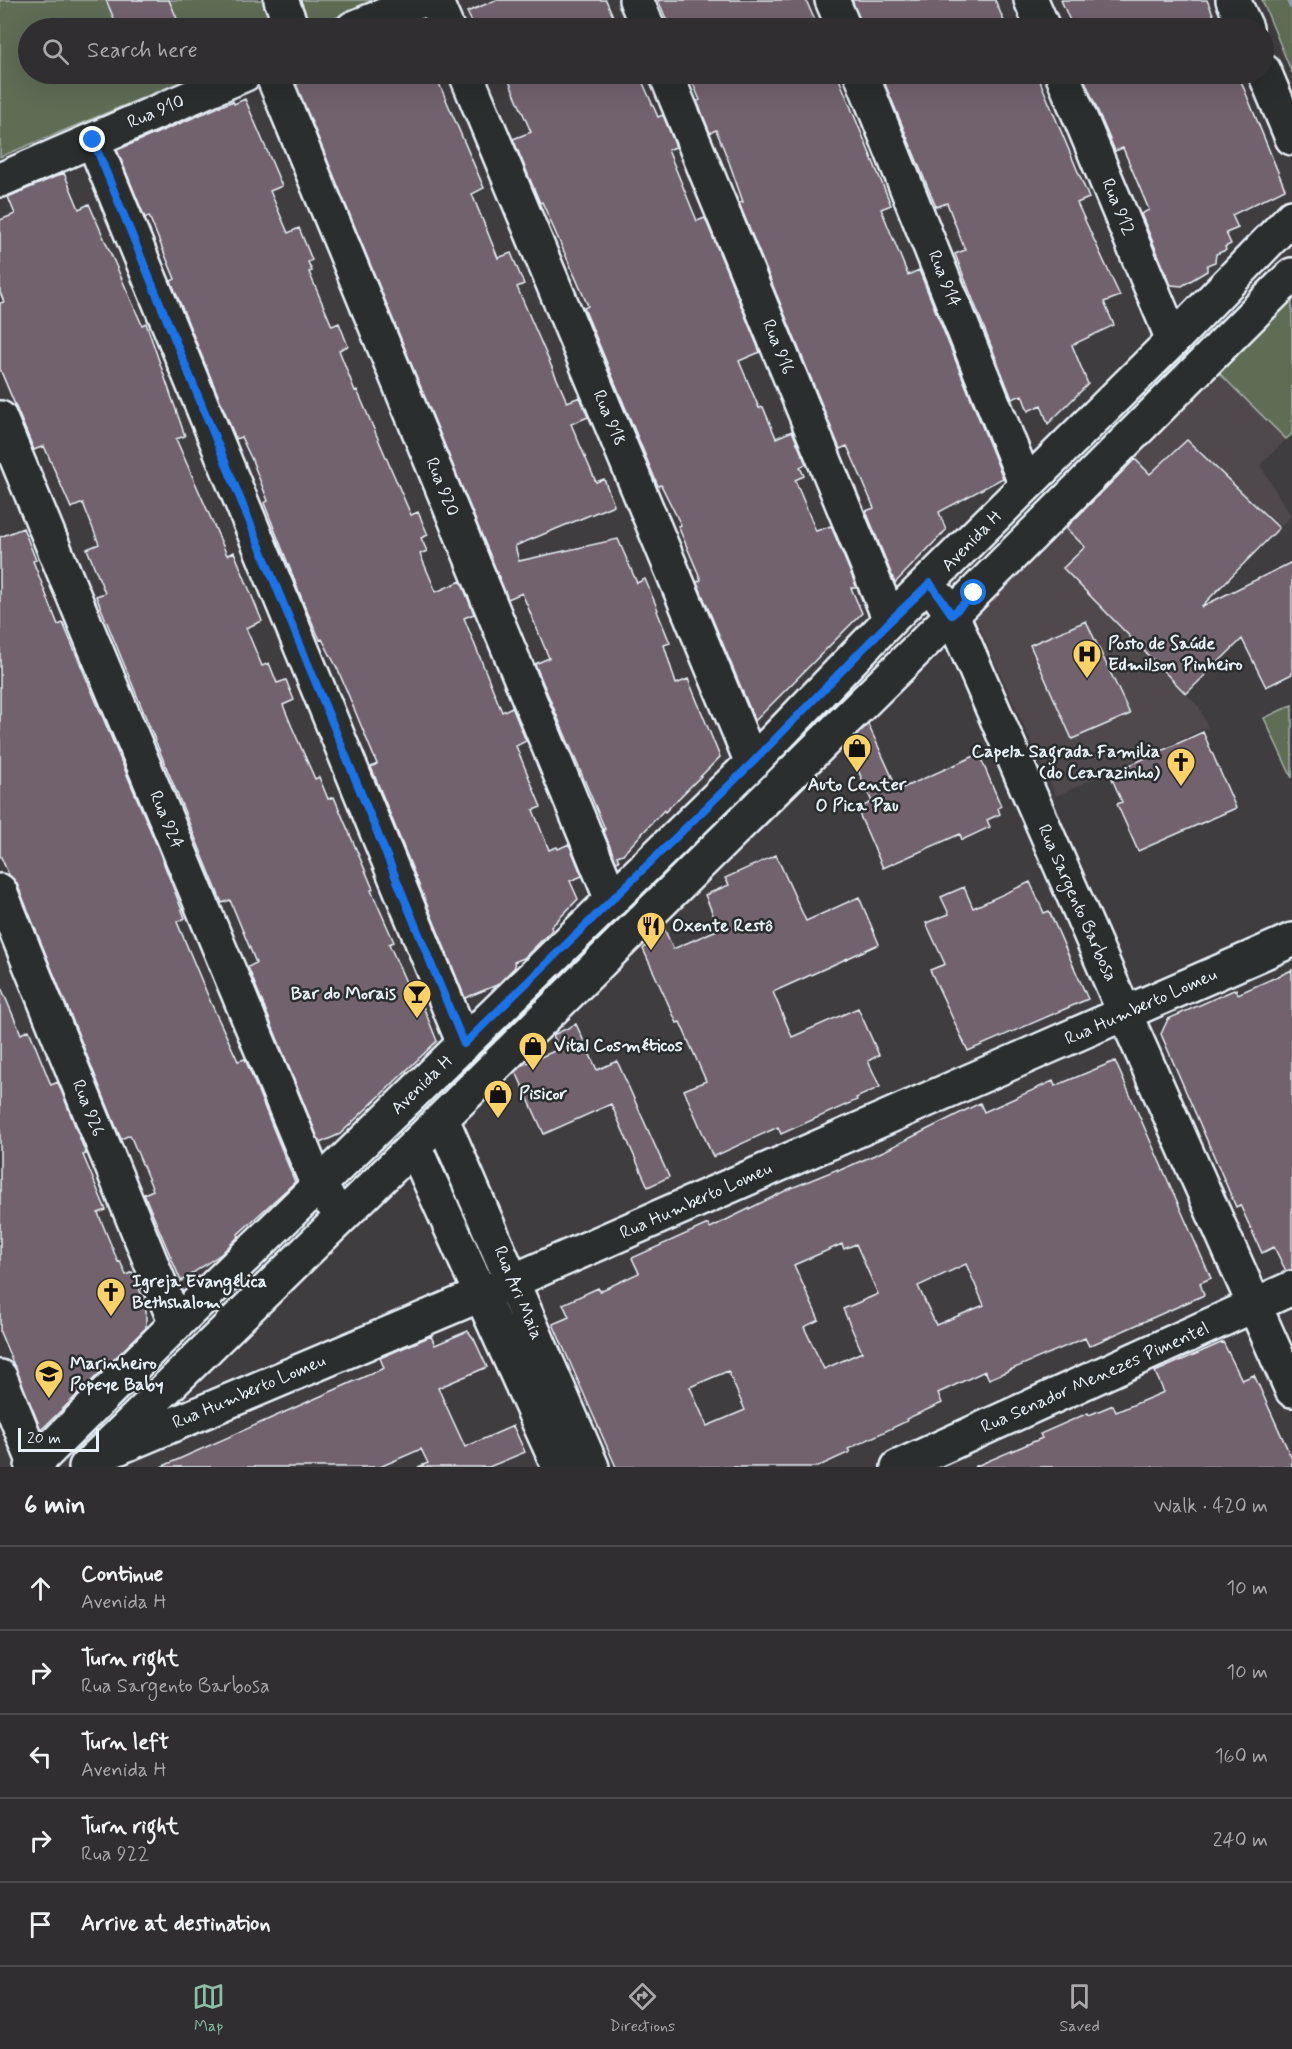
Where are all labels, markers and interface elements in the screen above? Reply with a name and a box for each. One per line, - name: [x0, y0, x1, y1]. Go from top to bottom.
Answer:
- search box: [18, 18, 1274, 84]
- icon: search: [39, 35, 72, 68]
- text: Search here: [87, 37, 198, 65]
- street label: Rua 910: [124, 89, 188, 135]
- route end: [79, 126, 105, 152]
- street label: Rua 912: [1095, 175, 1141, 239]
- street label: Rua 914: [922, 247, 966, 311]
- street label: Rua 916: [756, 316, 800, 378]
- street label: Rua 918: [587, 386, 631, 450]
- street label: Rua 920: [419, 454, 465, 520]
- street label: Avenida H: [937, 505, 1007, 577]
- route start: [960, 579, 986, 605]
- place label: Posto de Saúde Edmilson Pinheiro: [1108, 632, 1243, 677]
- hospital icon: Posto de Saúde Edmilson Pinheiro: [1071, 638, 1103, 680]
- shop icon: Auto Center O Pica Pau: [841, 732, 873, 774]
- place label: Capela Sagrada Familia (do Cearazinho): [972, 740, 1161, 785]
- church icon: Capela Sagrada Familia (do Cearazinho): [1165, 746, 1197, 788]
- place label: Auto Center O Pica Pau: [808, 773, 907, 818]
- street label: Rua 924: [143, 787, 189, 853]
- street label: Rua Sargento Barbosa: [1031, 821, 1123, 986]
- restaurant icon: Oxente Restô: [635, 910, 667, 952]
- place label: Oxente Restô: [672, 914, 773, 938]
- street label: Rua Humberto Lomeu: [1061, 963, 1221, 1051]
- bar icon: Bar do Morais: [401, 978, 433, 1020]
- place label: Bar do Morais: [291, 982, 396, 1006]
- shop icon: Vital Cosméticos: [517, 1030, 549, 1072]
- place label: Vital Cosméticos: [554, 1034, 683, 1058]
- street label: Avenida H: [386, 1050, 458, 1120]
- street label: Rua 926: [66, 1076, 110, 1140]
- shop icon: Pisicor: [482, 1078, 514, 1120]
- place label: Pisicor: [519, 1082, 567, 1106]
- street label: Rua Humberto Lomeu: [616, 1157, 776, 1245]
- street label: Rua Ari Maia: [487, 1242, 549, 1344]
- place label: Igreja Evangélica Bethshalom: [132, 1270, 267, 1315]
- church icon: Igreja Evangélica Bethshalom: [95, 1276, 127, 1318]
- street label: Rua Senador Menezes Pimentel: [977, 1317, 1213, 1439]
- street label: Rua Humberto Lomeu: [169, 1349, 329, 1435]
- place label: Marinheiro Popeye Baby: [70, 1352, 164, 1397]
- school or university icon: Marinheiro Popeye Baby: [33, 1358, 65, 1400]
- scale bar: [18, 1425, 99, 1452]
- text: 20 m: [27, 1428, 61, 1449]
- text: 6 min: [24, 1489, 86, 1523]
- text: Walk · 420 m: [1154, 1493, 1268, 1520]
- text: Continue: [81, 1561, 163, 1589]
- icon: ahead: [24, 1572, 57, 1605]
- text: 10 m: [1226, 1575, 1268, 1602]
- text: Avenida H: [81, 1589, 167, 1616]
- text: Turn right: [81, 1645, 179, 1673]
- icon: right: [24, 1656, 57, 1689]
- text: 10 m: [1226, 1659, 1268, 1686]
- text: Rua Sargento Barbosa: [81, 1673, 270, 1700]
- text: Turn left: [81, 1729, 169, 1757]
- icon: left: [24, 1740, 57, 1773]
- text: 160 m: [1215, 1743, 1268, 1770]
- text: Avenida H: [81, 1757, 167, 1784]
- text: Turn right: [81, 1813, 179, 1841]
- icon: right: [24, 1824, 57, 1857]
- text: 240 m: [1213, 1827, 1268, 1854]
- text: Rua 922: [81, 1841, 149, 1868]
- icon: arrive: [24, 1908, 57, 1941]
- text: Arrive at destination: [81, 1910, 271, 1938]
- tab: Map: [192, 1980, 225, 2037]
- tab: Directions: [609, 1980, 675, 2037]
- tab: Saved: [1059, 1980, 1100, 2037]

